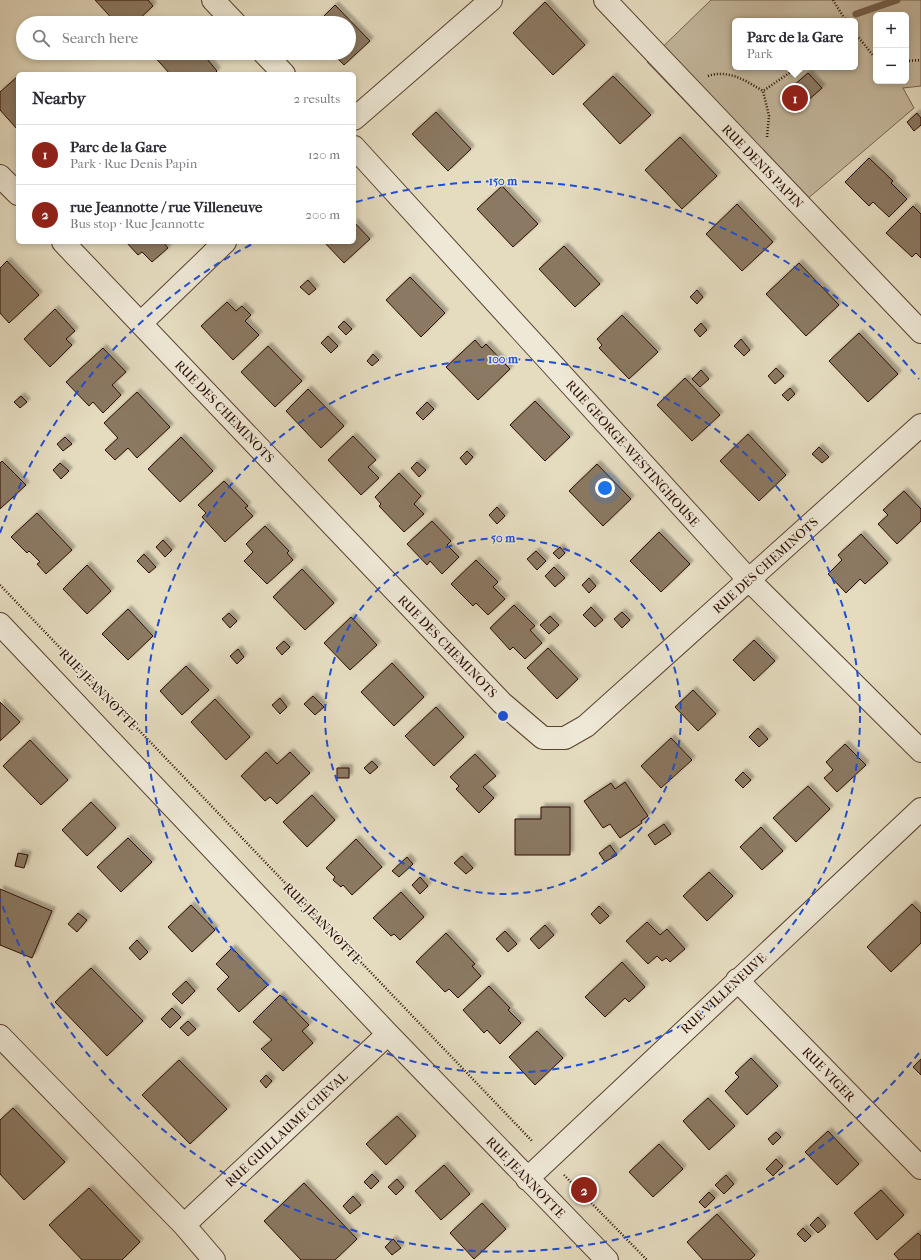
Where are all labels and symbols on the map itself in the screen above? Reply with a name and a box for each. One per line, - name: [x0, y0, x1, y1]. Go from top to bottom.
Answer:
- pin: 1: [782, 83, 808, 113]
- street label: RUE DENIS PAPIN: [719, 121, 806, 211]
- text: 150 m: [489, 174, 518, 188]
- text: 100 m: [488, 352, 519, 366]
- street label: RUE DES CHEMINOTS: [172, 357, 278, 466]
- street label: RUE GEORGE-WESTINGHOUSE: [563, 377, 702, 530]
- your location: [595, 478, 615, 498]
- street label: RUE DES CHEMINOTS: [710, 514, 821, 617]
- text: 50 m: [491, 531, 516, 545]
- street label: RUE DES CHEMINOTS: [395, 592, 501, 701]
- street label: RUE JEANNOTTE: [56, 646, 141, 733]
- centre of rings: [496, 709, 510, 723]
- street label: RUE JEANNOTTE: [280, 880, 365, 967]
- street label: RUE VILLENEUVE: [678, 950, 769, 1037]
- street label: RUE VIGER: [799, 1044, 859, 1105]
- street label: RUE GUILLAUME CHEVAL: [222, 1069, 351, 1190]
- street label: RUE JEANNOTTE: [483, 1134, 568, 1221]
- pin: 2: [571, 1175, 597, 1205]

